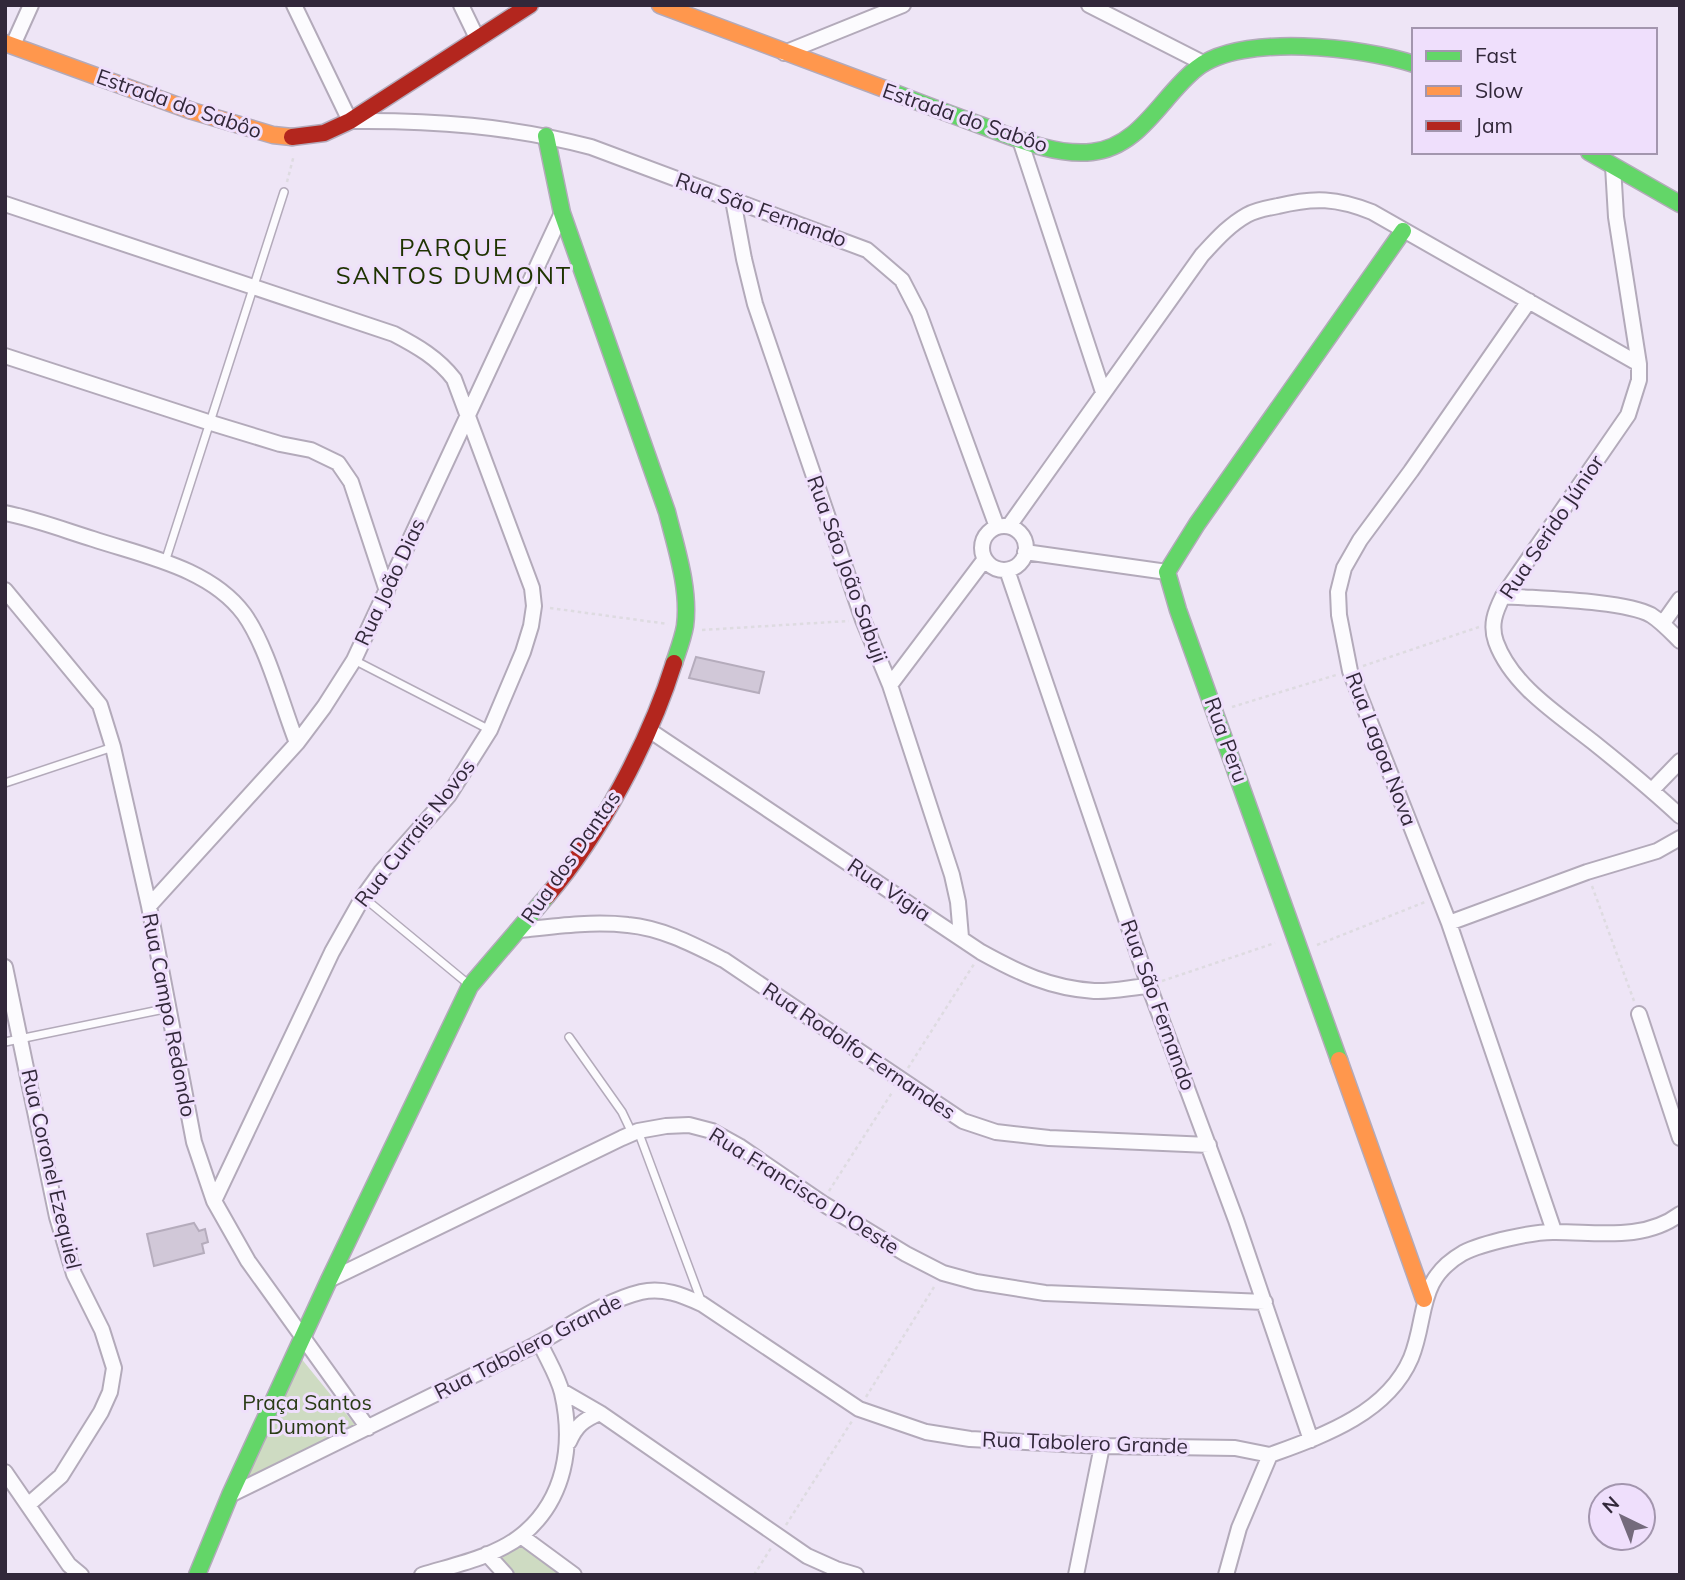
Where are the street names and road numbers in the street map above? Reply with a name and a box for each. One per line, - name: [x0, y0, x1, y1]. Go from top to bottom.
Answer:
- street label: Estrada do Sabôo: [93, 63, 265, 144]
- street label: Estrada do Sabôo: [879, 77, 1051, 158]
- street label: Rua São Fernando: [672, 166, 850, 252]
- street label: Rua Serido Júnior: [1493, 449, 1609, 603]
- street label: Rua São João Sabuji: [802, 472, 894, 666]
- street label: Rua João Dias: [348, 514, 430, 649]
- street label: Rua Lagoa Nova: [1341, 668, 1423, 829]
- street label: Rua Peru: [1199, 693, 1254, 786]
- street label: Rua Currais Novos: [348, 753, 480, 912]
- street label: Rua dos Dantas: [515, 785, 626, 928]
- street label: Rua Vigia: [843, 852, 936, 926]
- street label: Rua Campo Redondo: [137, 911, 202, 1119]
- street label: Rua São Fernando: [1116, 916, 1202, 1094]
- street label: Rua Rodolfo Fernandes: [758, 976, 961, 1124]
- street label: Rua Coronel Ezequiel: [16, 1066, 88, 1271]
- street label: Rua Francisco D'Oeste: [705, 1121, 904, 1259]
- street label: Rua Tabolero Grande: [430, 1288, 625, 1404]
- street label: Rua Tabolero Grande: [982, 1425, 1189, 1459]

